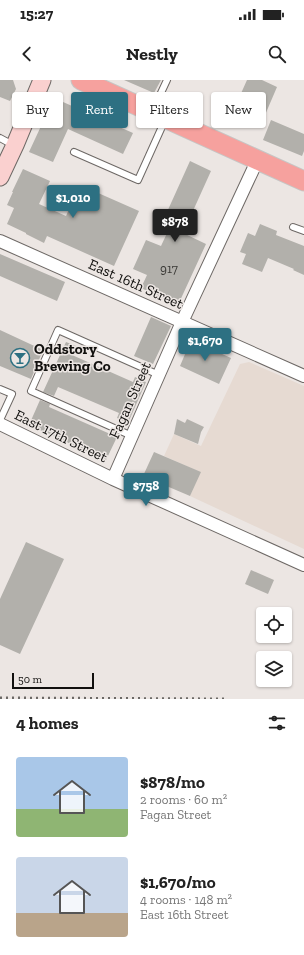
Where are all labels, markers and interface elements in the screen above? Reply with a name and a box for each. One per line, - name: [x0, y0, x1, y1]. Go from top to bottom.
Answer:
- text: 15:27: [20, 5, 53, 23]
- icon: back: [16, 43, 38, 65]
- text: Nestly: [126, 43, 178, 65]
- icon: search: [266, 43, 288, 65]
- chip: Buy: [12, 92, 63, 128]
- chip: Rent: [71, 92, 128, 128]
- chip: Filters: [136, 92, 203, 128]
- chip: New: [211, 92, 266, 128]
- pin: $1,010: [40, 185, 106, 219]
- text: $1,010: [56, 190, 90, 205]
- pin: $878: [151, 209, 199, 243]
- text: $878: [162, 214, 188, 229]
- street label: East 16th Street: [86, 255, 187, 313]
- house number: 917: [160, 261, 178, 276]
- pin: $1,670: [172, 328, 238, 362]
- text: $1,670: [187, 333, 223, 348]
- place label: Oddstory Brewing Co: [34, 340, 111, 375]
- bar icon: Oddstory Brewing Co: [9, 347, 31, 369]
- street label: Fagan Street: [105, 358, 155, 441]
- street label: East 17th Street: [12, 406, 111, 466]
- pin: $758: [122, 473, 170, 507]
- text: $758: [133, 478, 159, 493]
- map controls: [256, 607, 292, 687]
- button: locate: [256, 607, 292, 643]
- button: layers: [256, 651, 292, 687]
- scale bar: [12, 671, 94, 690]
- text: 50 m: [18, 673, 42, 686]
- icon: filters: [266, 712, 288, 734]
- text: 4 homes: [16, 713, 79, 733]
- text: $878/mo: [140, 772, 205, 792]
- icon: home: [48, 773, 96, 821]
- text: 2 rooms · 60 m²: [140, 792, 227, 807]
- text: Fagan Street: [140, 807, 211, 822]
- text: $1,670/mo: [140, 872, 216, 892]
- icon: home: [48, 873, 96, 921]
- text: 4 rooms · 148 m²: [140, 892, 232, 907]
- text: East 16th Street: [140, 907, 228, 922]

